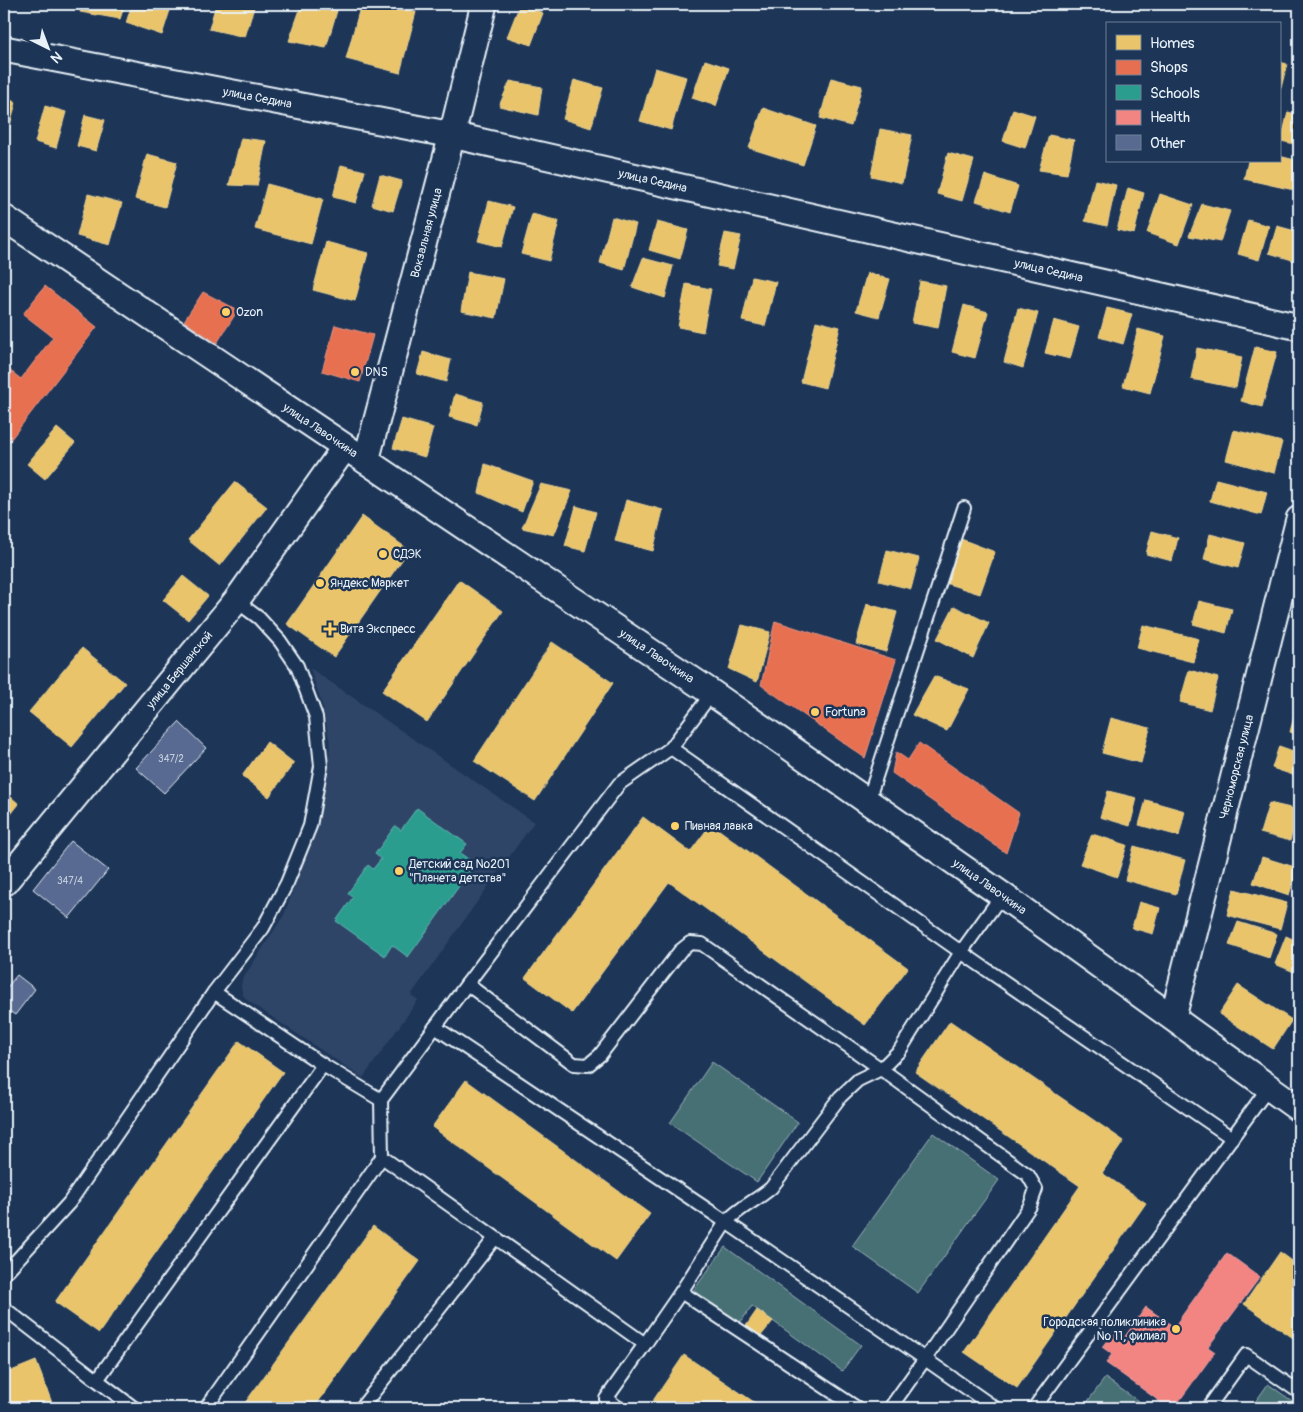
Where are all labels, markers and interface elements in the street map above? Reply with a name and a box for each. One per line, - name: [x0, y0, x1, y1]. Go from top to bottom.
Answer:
- north arrow: [22, 22, 72, 72]
- legend: [1106, 22, 1280, 162]
- text: Homes: [1150, 34, 1195, 53]
- text: N: [47, 48, 66, 67]
- text: Shops: [1150, 58, 1188, 77]
- street label: улица Седина: [221, 84, 293, 112]
- text: Schools: [1150, 84, 1200, 103]
- text: Health: [1150, 108, 1190, 127]
- text: Other: [1150, 134, 1186, 153]
- street label: улица Седина: [616, 166, 689, 196]
- street label: Вокзальная улица: [408, 186, 446, 280]
- street label: улица Седина: [1012, 255, 1085, 286]
- place label: Ozon: [236, 305, 263, 320]
- marker: Ozon: [220, 306, 232, 318]
- place label: DNS: [365, 365, 388, 380]
- marker: DNS: [349, 366, 361, 378]
- street label: улица Лавочкина: [279, 400, 361, 461]
- place label: СДЭК: [393, 547, 422, 562]
- marker: СДЭК: [377, 548, 389, 560]
- place label: Яндекс Маркет: [330, 576, 409, 591]
- marker: Яндекс Маркет: [314, 577, 326, 589]
- place label: Вита Экспресс: [340, 622, 416, 637]
- marker: Вита Экспресс: [324, 623, 336, 635]
- street label: улица Лавочкина: [615, 625, 697, 687]
- street label: улица Бершанской: [143, 628, 216, 713]
- place label: Fortuna: [825, 705, 866, 720]
- marker: Fortuna: [809, 706, 821, 718]
- street label: Черноморская улица: [1216, 713, 1257, 821]
- house number: 347/2: [158, 753, 184, 765]
- place label: Пивная лавка: [685, 819, 753, 834]
- marker: Пивная лавка: [669, 820, 681, 832]
- street label: улица Лавочкина: [949, 855, 1029, 918]
- place label: Детский сад №201 "Планета детства": [408, 857, 510, 886]
- marker: Детский сад №201 "Планета детства": [393, 865, 405, 877]
- house number: 347/4: [57, 875, 83, 887]
- place label: Городская поликлиника № 11, филиал: [1043, 1315, 1166, 1344]
- marker: Городская поликлиника № 11, филиал: [1170, 1323, 1182, 1335]

